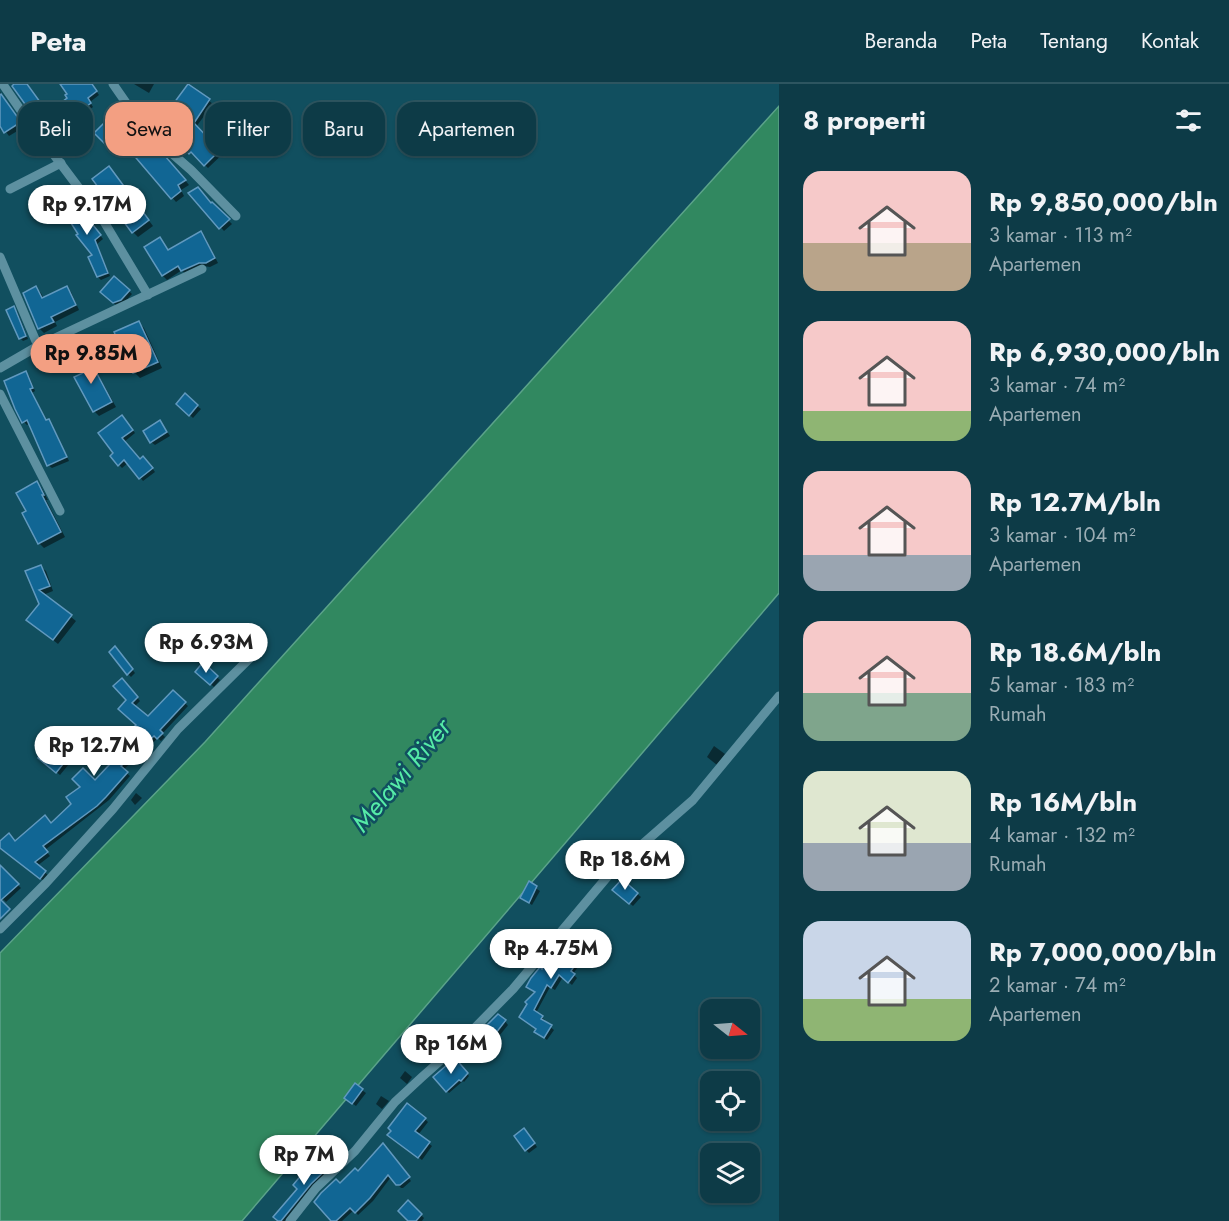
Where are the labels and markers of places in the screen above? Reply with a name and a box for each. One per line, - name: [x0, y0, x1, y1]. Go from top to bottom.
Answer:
- pin: Rp 9.17M: [25, 185, 149, 236]
- pin: Rp 9.85M: [29, 334, 153, 385]
- pin: Rp 6.93M: [144, 623, 268, 674]
- pin: Rp 12.7M: [32, 726, 156, 777]
- pin: Rp 18.6M: [563, 840, 687, 891]
- pin: Rp 4.75M: [489, 929, 613, 980]
- pin: Rp 16M: [402, 1024, 500, 1075]
- pin: Rp 7M: [262, 1135, 346, 1186]

